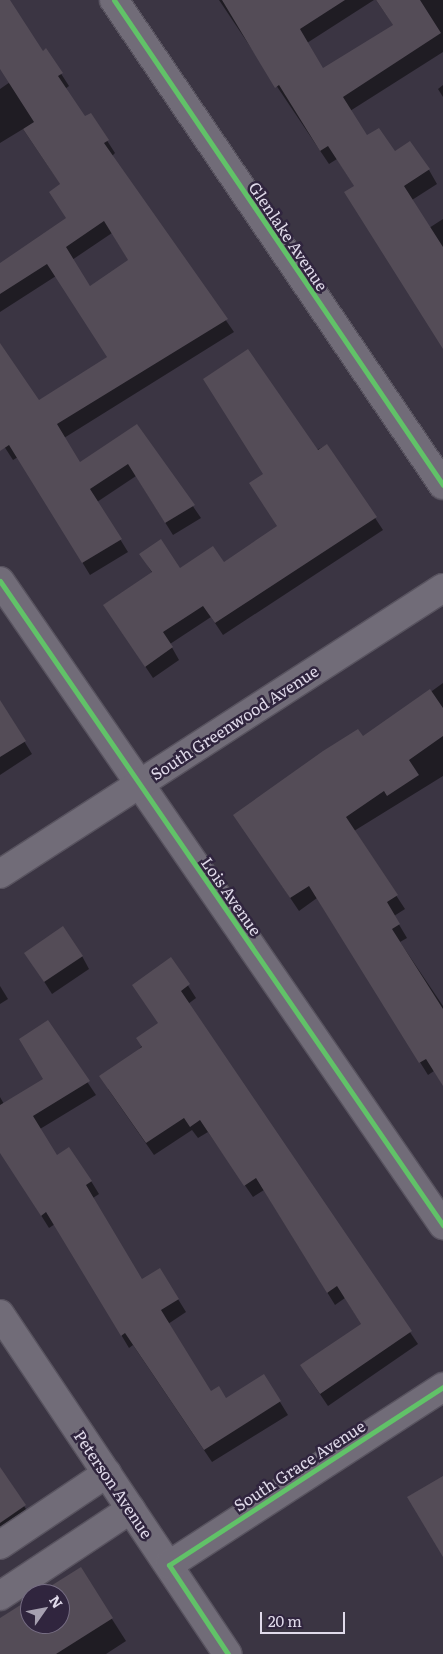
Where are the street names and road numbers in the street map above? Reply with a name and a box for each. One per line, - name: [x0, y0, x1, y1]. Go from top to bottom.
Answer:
- street label: Glenlake Avenue: [245, 178, 333, 294]
- street label: South Greenwood Avenue: [147, 661, 321, 783]
- street label: Lois Avenue: [198, 853, 266, 939]
- street label: South Grace Avenue: [230, 1415, 368, 1515]
- street label: Peterson Avenue: [71, 1426, 157, 1542]

